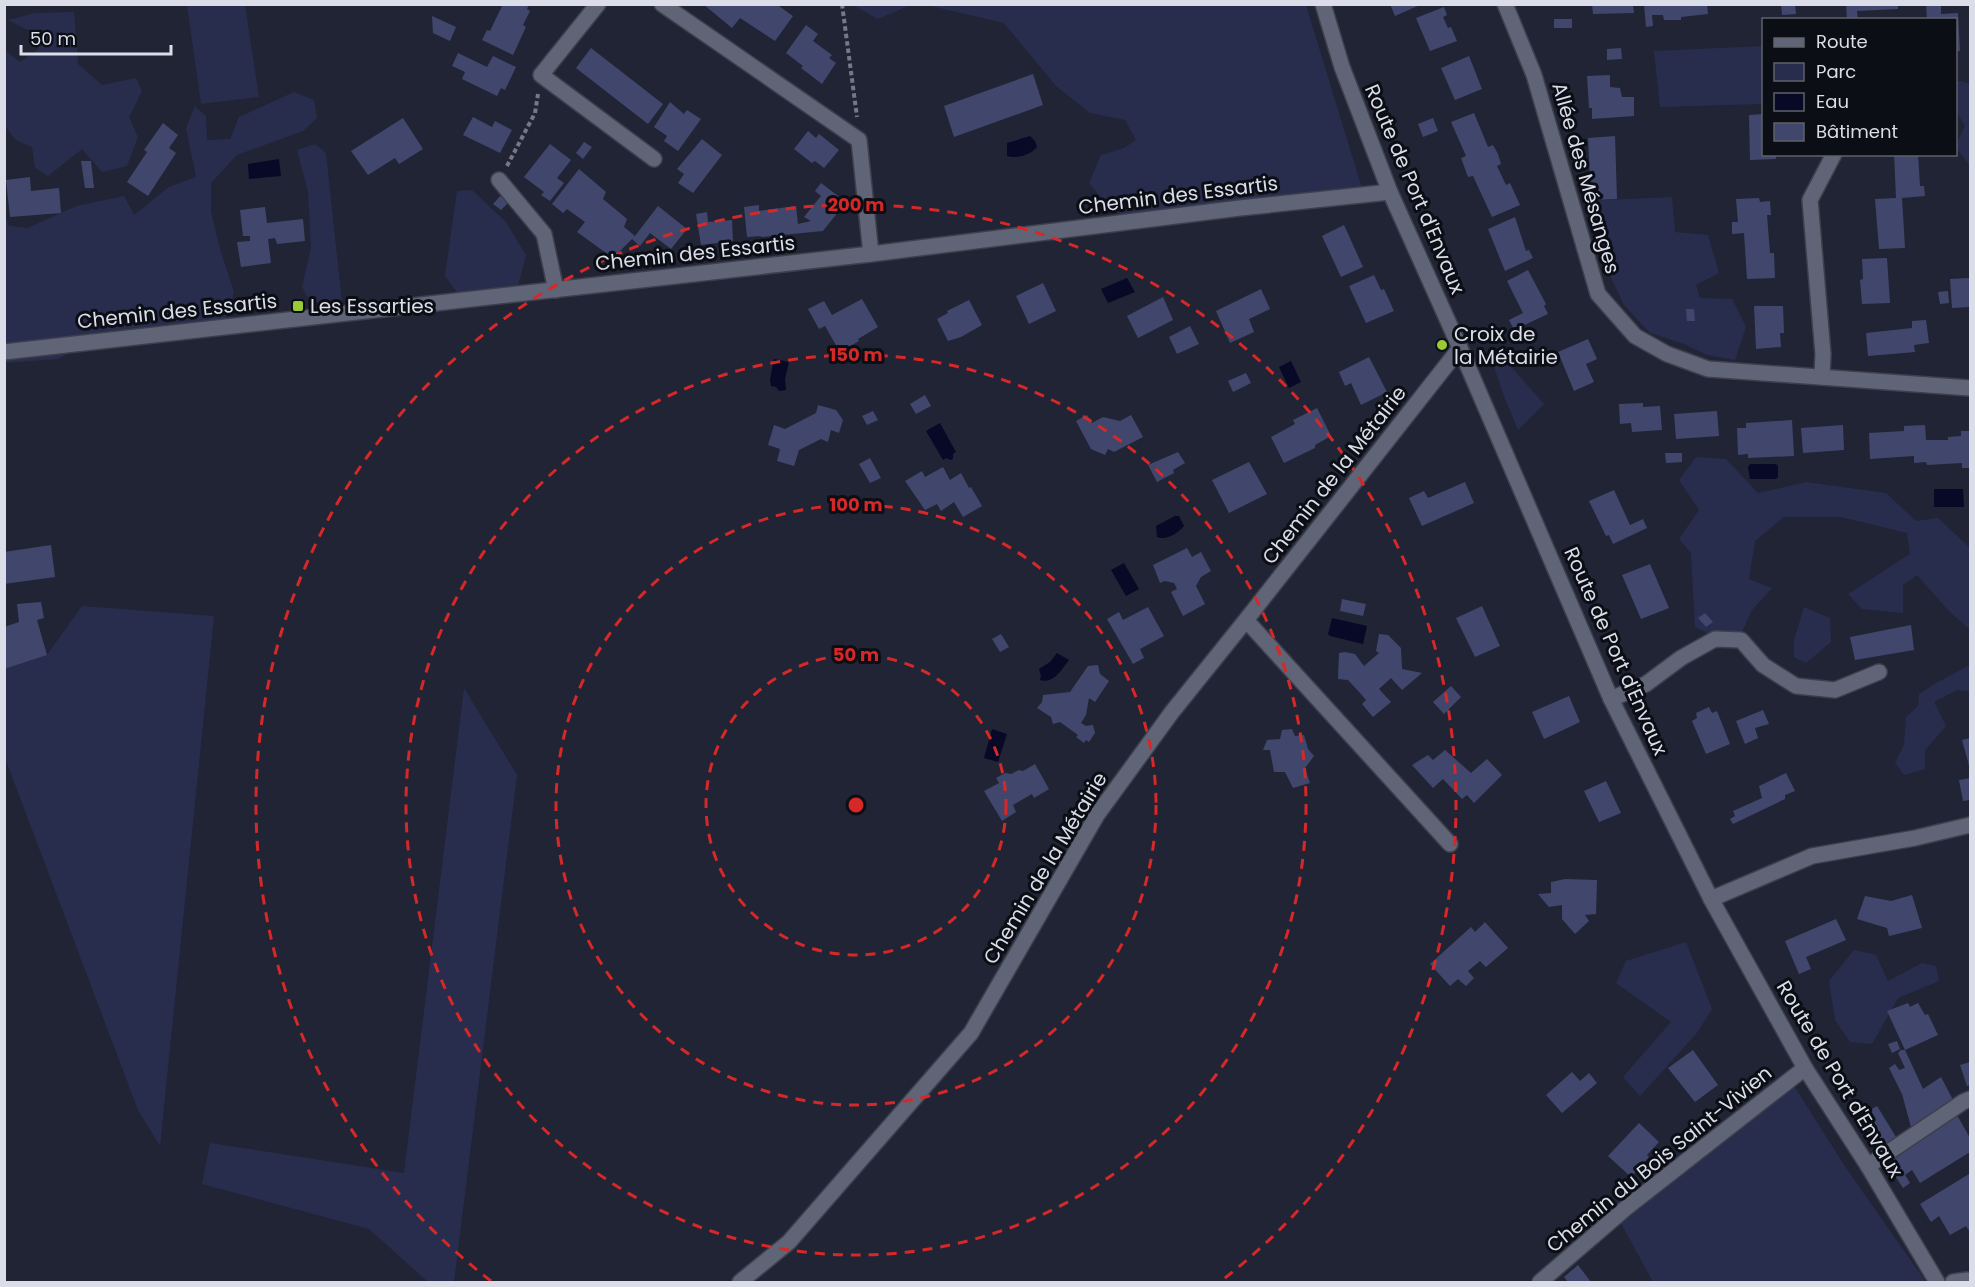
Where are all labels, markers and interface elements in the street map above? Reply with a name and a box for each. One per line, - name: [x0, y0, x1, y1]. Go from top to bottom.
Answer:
- scale bar: [21, 18, 171, 56]
- legend: [1762, 18, 1957, 156]
- text: 50 m: [30, 26, 76, 51]
- text: Route: [1816, 29, 1868, 54]
- text: Parc: [1816, 59, 1856, 84]
- street label: Allée des Mésanges: [1545, 79, 1627, 277]
- street label: Route de Port d'Envaux: [1358, 80, 1472, 299]
- text: Eau: [1816, 89, 1849, 114]
- text: Bâtiment: [1816, 119, 1898, 144]
- street label: Chemin des Essartis: [1077, 169, 1279, 221]
- text: 200 m: [828, 192, 884, 217]
- street label: Chemin des Essartis: [594, 229, 796, 277]
- street label: Chemin des Essartis: [76, 287, 278, 335]
- place label: Les Essarties: [310, 292, 434, 320]
- marker: Les Essarties: [291, 299, 305, 313]
- place label: Croix de la Métairie: [1454, 320, 1558, 371]
- marker: Croix de la Métairie: [1435, 338, 1449, 352]
- text: 150 m: [829, 342, 883, 367]
- street label: Chemin de la Métairie: [1255, 380, 1413, 570]
- text: 100 m: [829, 492, 883, 517]
- street label: Route de Port d'Envaux: [1557, 542, 1675, 760]
- text: 50 m: [833, 642, 879, 667]
- street label: Chemin de la Métairie: [976, 767, 1114, 969]
- centre of rings: [846, 795, 866, 815]
- street label: Route de Port d'Envaux: [1770, 975, 1910, 1183]
- street label: Chemin du Bois Saint-Vivien: [1540, 1059, 1778, 1259]

